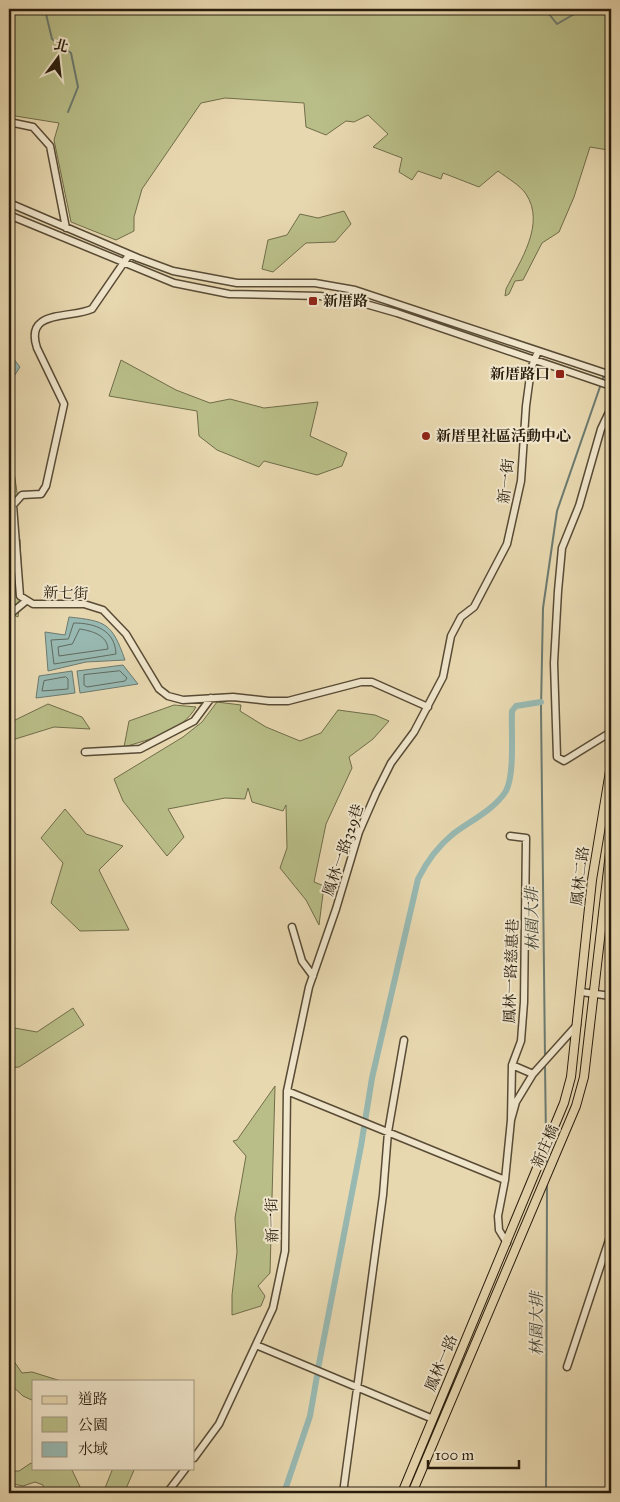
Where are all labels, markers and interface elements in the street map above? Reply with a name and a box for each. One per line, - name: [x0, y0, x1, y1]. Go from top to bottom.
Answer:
- north arrow: [32, 32, 82, 82]
- text: 北: [52, 36, 70, 56]
- place label: 新厝路: [323, 292, 368, 310]
- marker: 新厝路: [307, 295, 319, 307]
- place label: 新厝路口: [490, 365, 550, 383]
- marker: 新厝路口: [554, 368, 566, 380]
- place label: 新厝里社區活動中心: [436, 427, 571, 445]
- marker: 新厝里社區活動中心: [420, 430, 432, 442]
- street label: 新一街: [495, 458, 517, 504]
- street label: 新七街: [43, 583, 89, 603]
- street label: 鳳林一路329巷: [319, 801, 367, 899]
- street label: 鳳林二路: [567, 845, 593, 907]
- water label: 林園大排: [522, 885, 542, 951]
- street label: 鳳林一路慈惠巷: [500, 918, 522, 1024]
- street label: 新庄橋: [528, 1122, 562, 1170]
- street label: 新一街: [263, 1197, 281, 1243]
- water label: 林園大排: [527, 1290, 546, 1356]
- street label: 鳳林一路: [421, 1332, 461, 1394]
- legend: [32, 1380, 195, 1470]
- text: 道路: [78, 1390, 108, 1408]
- text: 公園: [78, 1416, 108, 1434]
- scale bar: [428, 1437, 519, 1469]
- text: 水域: [78, 1440, 108, 1458]
- text: 100 m: [435, 1446, 475, 1464]

